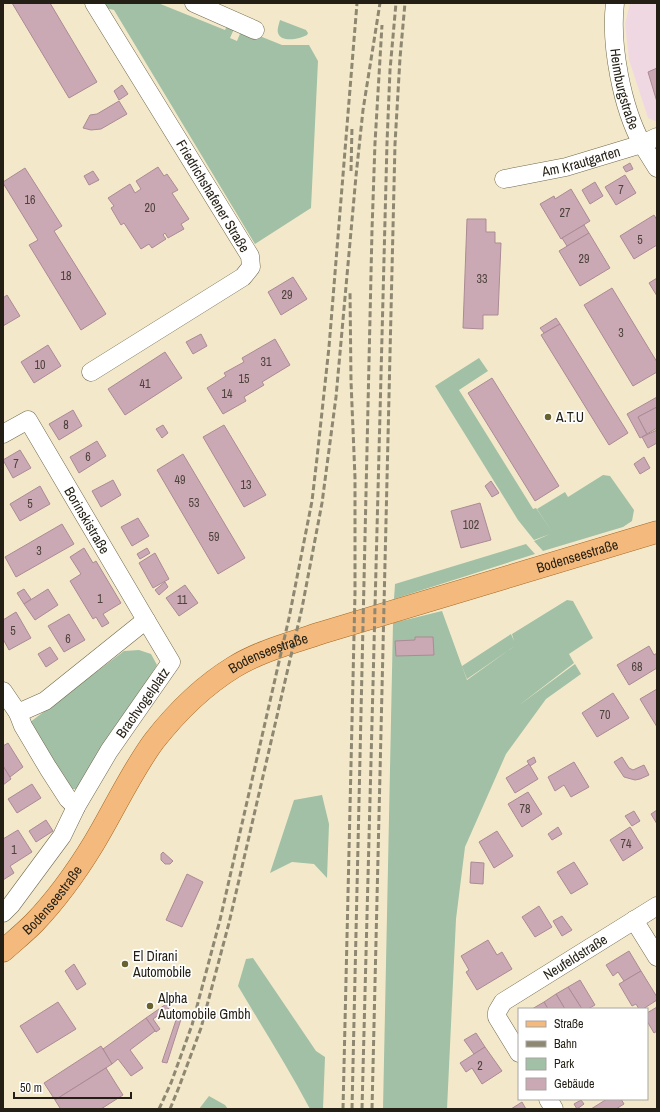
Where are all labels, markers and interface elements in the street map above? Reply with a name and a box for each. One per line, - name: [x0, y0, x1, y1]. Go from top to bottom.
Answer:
- street label: Heimburgstraße: [606, 47, 643, 132]
- street label: Friedrichshafener Straße: [172, 136, 254, 256]
- street label: Am Krautgarten: [539, 142, 622, 181]
- house number: 7: [618, 182, 624, 198]
- house number: 16: [25, 192, 35, 208]
- house number: 20: [145, 200, 155, 216]
- house number: 27: [560, 205, 571, 221]
- house number: 5: [637, 232, 643, 248]
- house number: 29: [579, 251, 589, 267]
- house number: 18: [61, 268, 71, 284]
- house number: 33: [477, 271, 487, 287]
- house number: 29: [282, 287, 292, 303]
- house number: 3: [618, 325, 624, 341]
- house number: 31: [261, 354, 272, 370]
- house number: 10: [35, 357, 45, 373]
- house number: 15: [239, 371, 250, 387]
- house number: 41: [140, 376, 151, 392]
- house number: 14: [222, 386, 233, 402]
- place label: A.T.U: [555, 408, 584, 426]
- marker: A.T.U: [543, 412, 553, 422]
- house number: 8: [63, 417, 69, 433]
- house number: 6: [85, 449, 91, 465]
- house number: 7: [13, 456, 19, 472]
- house number: 49: [175, 472, 185, 488]
- house number: 13: [241, 477, 251, 493]
- street label: Borinskistraße: [60, 483, 114, 557]
- house number: 53: [189, 495, 199, 511]
- house number: 5: [27, 496, 33, 512]
- house number: 102: [463, 517, 479, 533]
- house number: 59: [209, 529, 219, 545]
- street label: Bodenseestraße: [534, 535, 620, 577]
- house number: 3: [36, 543, 42, 559]
- house number: 1: [97, 591, 103, 607]
- house number: 11: [177, 592, 188, 608]
- house number: 5: [10, 623, 16, 639]
- street label: Bodenseestraße: [225, 629, 310, 677]
- house number: 6: [65, 631, 71, 647]
- house number: 68: [632, 659, 642, 675]
- street label: Brachvogelplatz: [112, 664, 173, 742]
- house number: 70: [600, 707, 610, 723]
- house number: 78: [520, 801, 530, 817]
- house number: 74: [621, 836, 632, 852]
- house number: 1: [11, 842, 17, 858]
- street label: Bodenseestraße: [18, 862, 86, 939]
- street label: Neufeldstraße: [540, 930, 611, 984]
- place label: El Dirani Automobile: [132, 947, 191, 981]
- marker: El Dirani Automobile: [120, 959, 130, 969]
- place label: Alpha Automobile Gmbh: [157, 989, 251, 1023]
- marker: Alpha Automobile Gmbh: [145, 1001, 155, 1011]
- legend: [518, 1008, 648, 1100]
- text: Straße: [554, 1016, 584, 1032]
- text: Bahn: [554, 1036, 577, 1052]
- text: Park: [554, 1056, 574, 1072]
- house number: 2: [477, 1058, 483, 1074]
- scale bar: [14, 1074, 131, 1100]
- text: Gebäude: [554, 1076, 595, 1092]
- text: 50 m: [20, 1080, 42, 1096]

